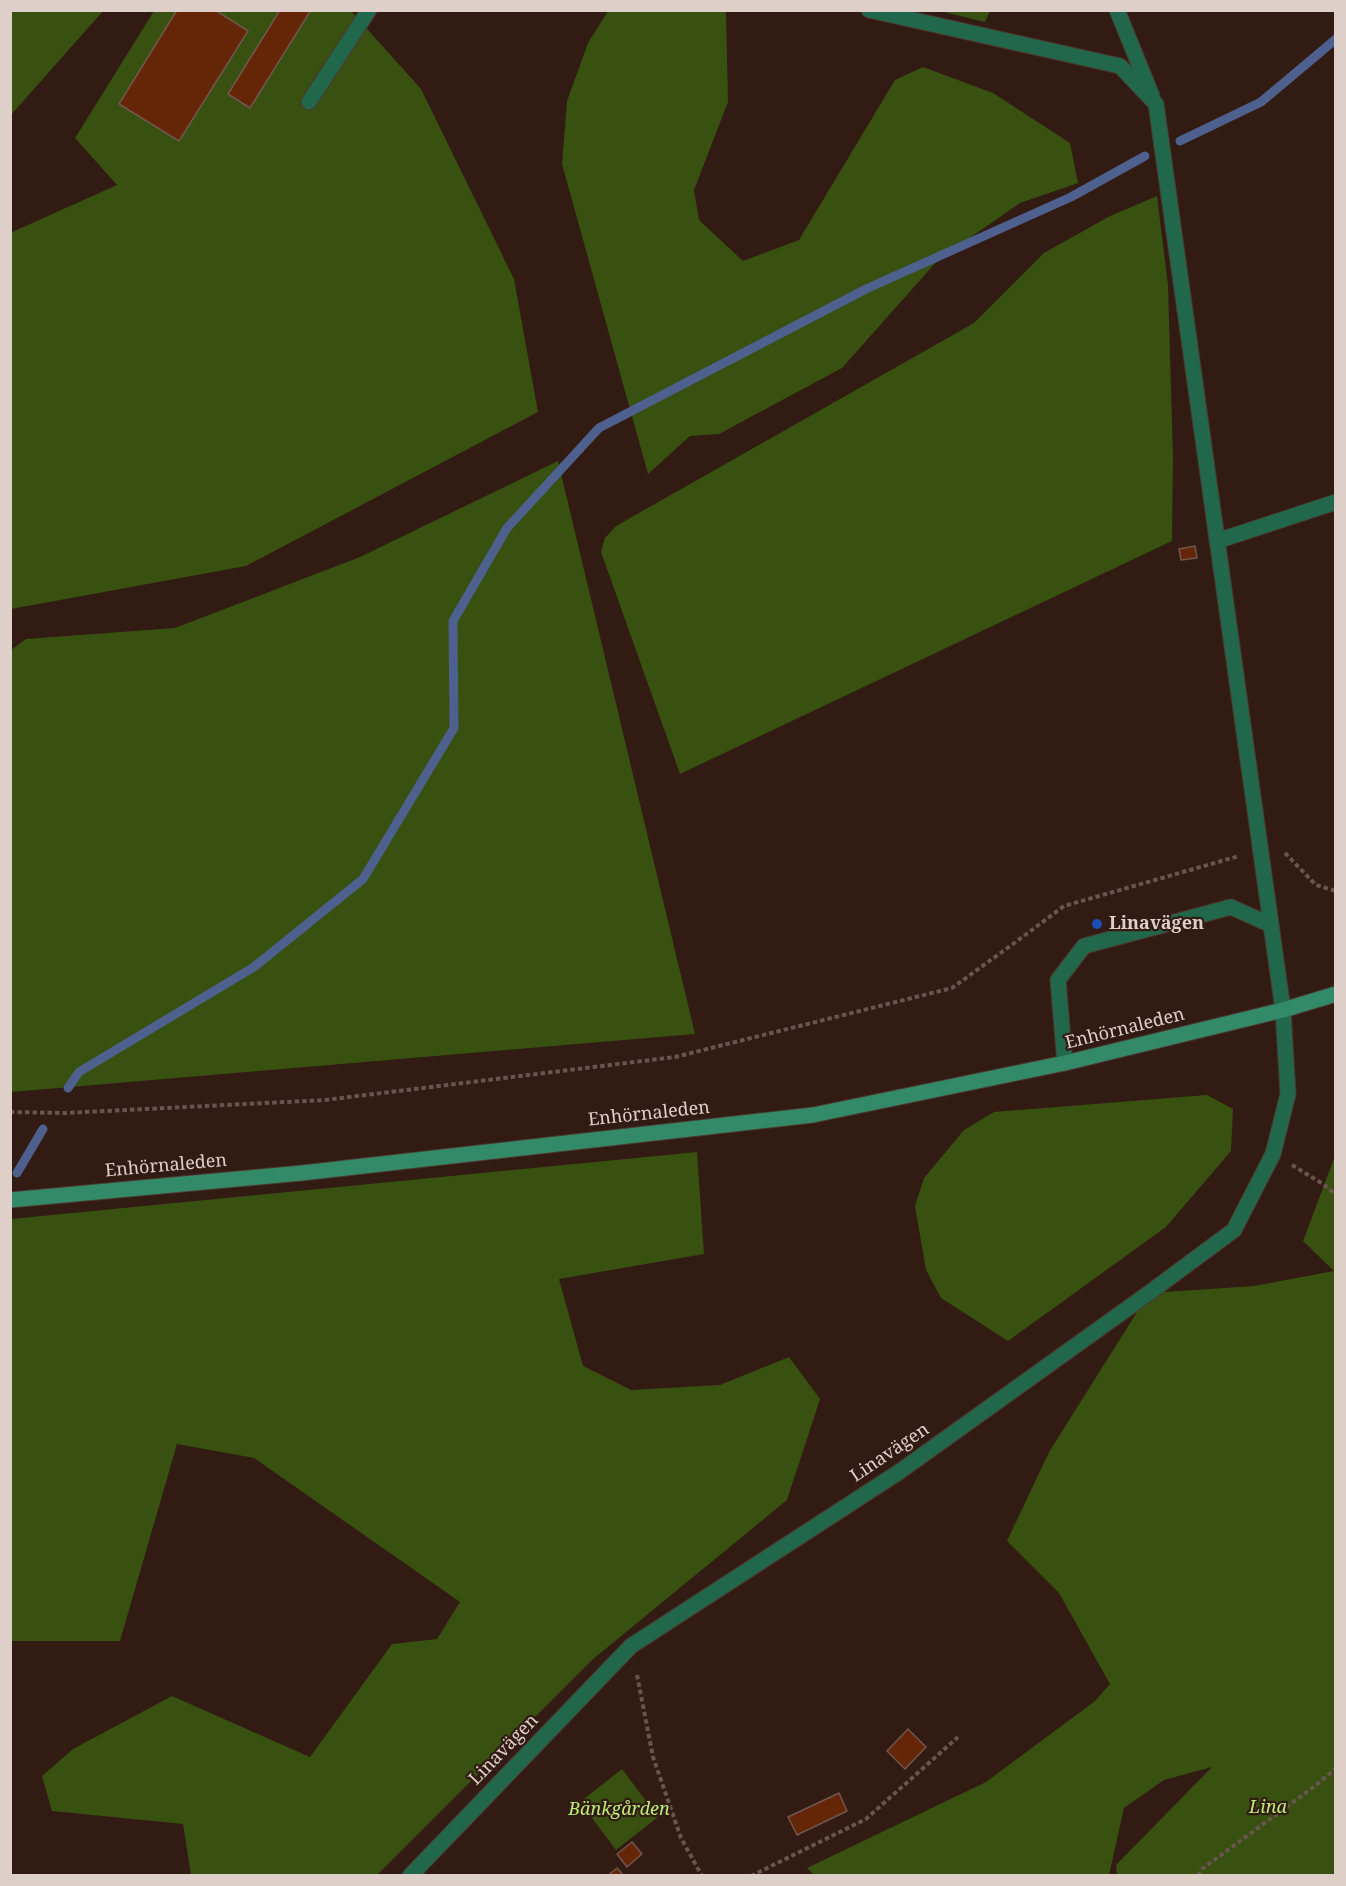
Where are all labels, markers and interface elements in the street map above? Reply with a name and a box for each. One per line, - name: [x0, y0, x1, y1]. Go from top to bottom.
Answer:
- place label: Linavägen: [1109, 913, 1204, 935]
- marker: Linavägen: [1090, 917, 1104, 931]
- street label: Enhörnaleden: [1063, 1004, 1187, 1054]
- street label: Enhörnaleden: [587, 1097, 711, 1131]
- street label: Enhörnaleden: [104, 1150, 228, 1182]
- street label: Linavägen: [847, 1419, 933, 1487]
- street label: Linavägen: [465, 1710, 543, 1790]
- park label: Lina: [1249, 1797, 1287, 1819]
- park label: Bänkgården: [568, 1799, 670, 1821]

